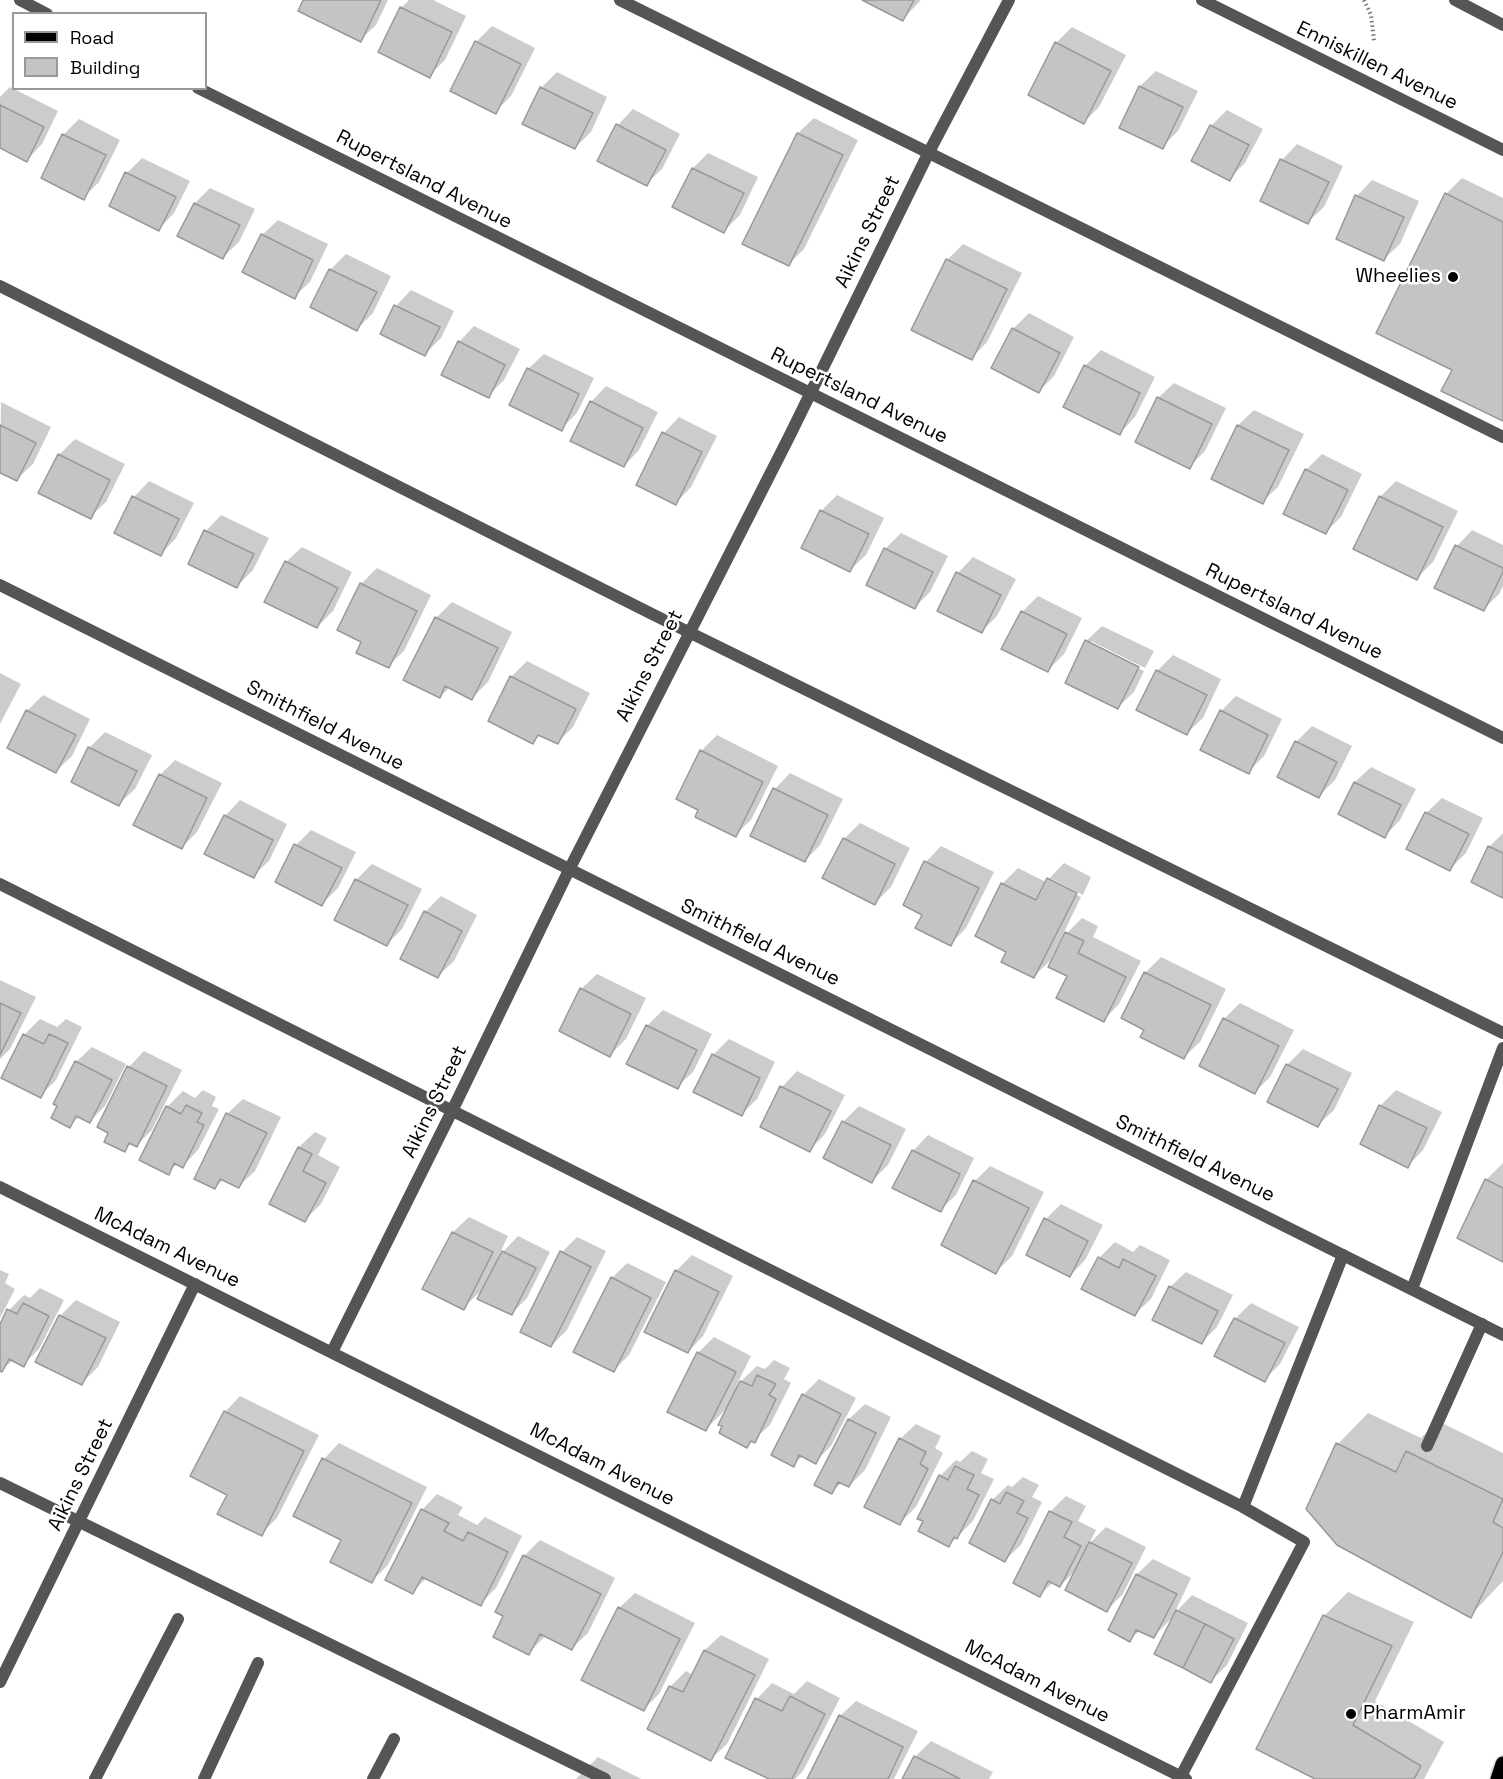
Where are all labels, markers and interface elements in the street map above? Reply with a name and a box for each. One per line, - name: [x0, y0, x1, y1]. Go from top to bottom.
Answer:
- legend: [12, 12, 207, 90]
- street label: Enniskillen Avenue: [1292, 17, 1462, 115]
- text: Road: [70, 26, 114, 49]
- text: Building: [70, 56, 140, 79]
- street label: Rupertsland Avenue: [332, 125, 516, 235]
- street label: Aikins Street: [830, 172, 906, 292]
- place label: Wheelies: [1355, 265, 1441, 289]
- marker: Wheelies: [1446, 270, 1460, 284]
- street label: Rupertsland Avenue: [766, 343, 952, 449]
- street label: Rupertsland Avenue: [1201, 559, 1387, 665]
- street label: Aikins Street: [612, 606, 688, 726]
- street label: Smithfield Avenue: [242, 676, 408, 776]
- street label: Smithfield Avenue: [676, 894, 844, 992]
- street label: Aikins Street: [397, 1042, 473, 1162]
- street label: Smithfield Avenue: [1111, 1110, 1279, 1208]
- street label: McAdam Avenue: [90, 1202, 244, 1294]
- street label: Aikins Street: [43, 1415, 119, 1535]
- street label: McAdam Avenue: [526, 1418, 678, 1512]
- street label: McAdam Avenue: [961, 1635, 1113, 1729]
- place label: PharmAmir: [1363, 1702, 1466, 1726]
- marker: PharmAmir: [1344, 1707, 1358, 1721]

